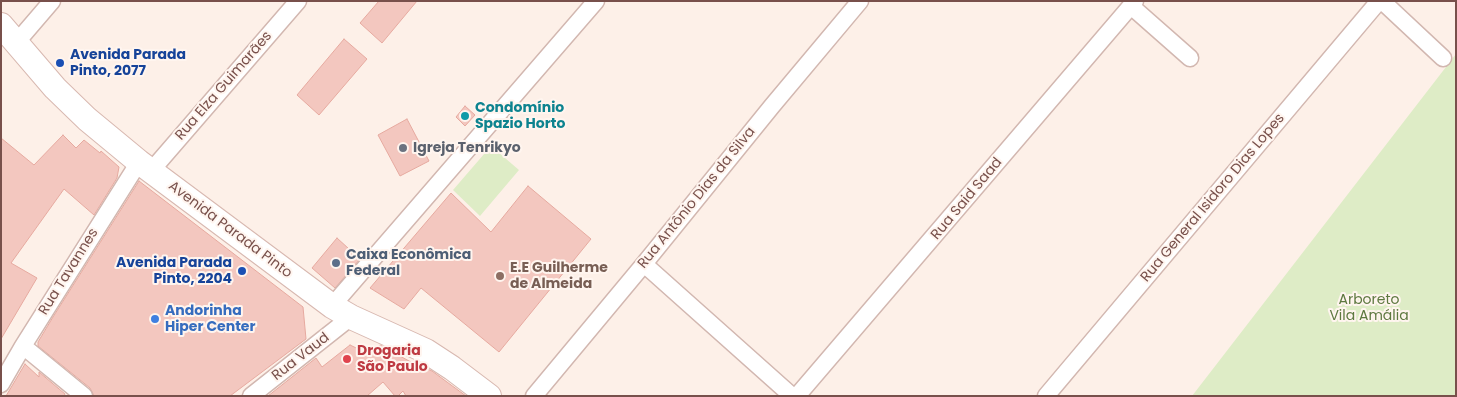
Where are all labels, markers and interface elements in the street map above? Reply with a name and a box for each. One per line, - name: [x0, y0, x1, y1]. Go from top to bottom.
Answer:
- street label: Rua Elza Guimarães: [172, 28, 276, 144]
- place label: Avenida Parada Pinto, 2077: [70, 47, 186, 80]
- marker: Avenida Parada Pinto, 2077: [54, 57, 66, 69]
- place label: Condomínio Spazio Horto: [475, 100, 565, 132]
- marker: Condomínio Spazio Horto: [459, 110, 471, 122]
- street label: Rua General Isidoro Dias Lopes: [1138, 110, 1288, 286]
- street label: Rua Antônio Dias da Silva: [635, 124, 759, 272]
- place label: Igreja Tenrikyo: [413, 140, 521, 156]
- marker: Igreja Tenrikyo: [397, 142, 409, 154]
- street label: Rua Said Saad: [928, 155, 1006, 243]
- street label: Avenida Parada Pinto: [165, 178, 295, 282]
- street label: Rua Tavannes: [36, 226, 102, 318]
- place label: Caixa Econômica Federal: [346, 247, 471, 280]
- place label: Avenida Parada Pinto, 2204: [116, 255, 232, 288]
- marker: Caixa Econômica Federal: [330, 257, 342, 269]
- place label: E.E Guilherme de Almeida: [510, 260, 608, 292]
- marker: Avenida Parada Pinto, 2204: [236, 265, 248, 277]
- marker: E.E Guilherme de Almeida: [494, 270, 506, 282]
- park label: Arboreto Vila Amália: [1329, 292, 1409, 324]
- place label: Andorinha Hiper Center: [165, 303, 255, 336]
- marker: Andorinha Hiper Center: [149, 313, 161, 325]
- street label: Rua Vaud: [269, 329, 333, 385]
- place label: Drogaria São Paulo: [357, 343, 428, 376]
- marker: Drogaria São Paulo: [341, 353, 353, 365]

